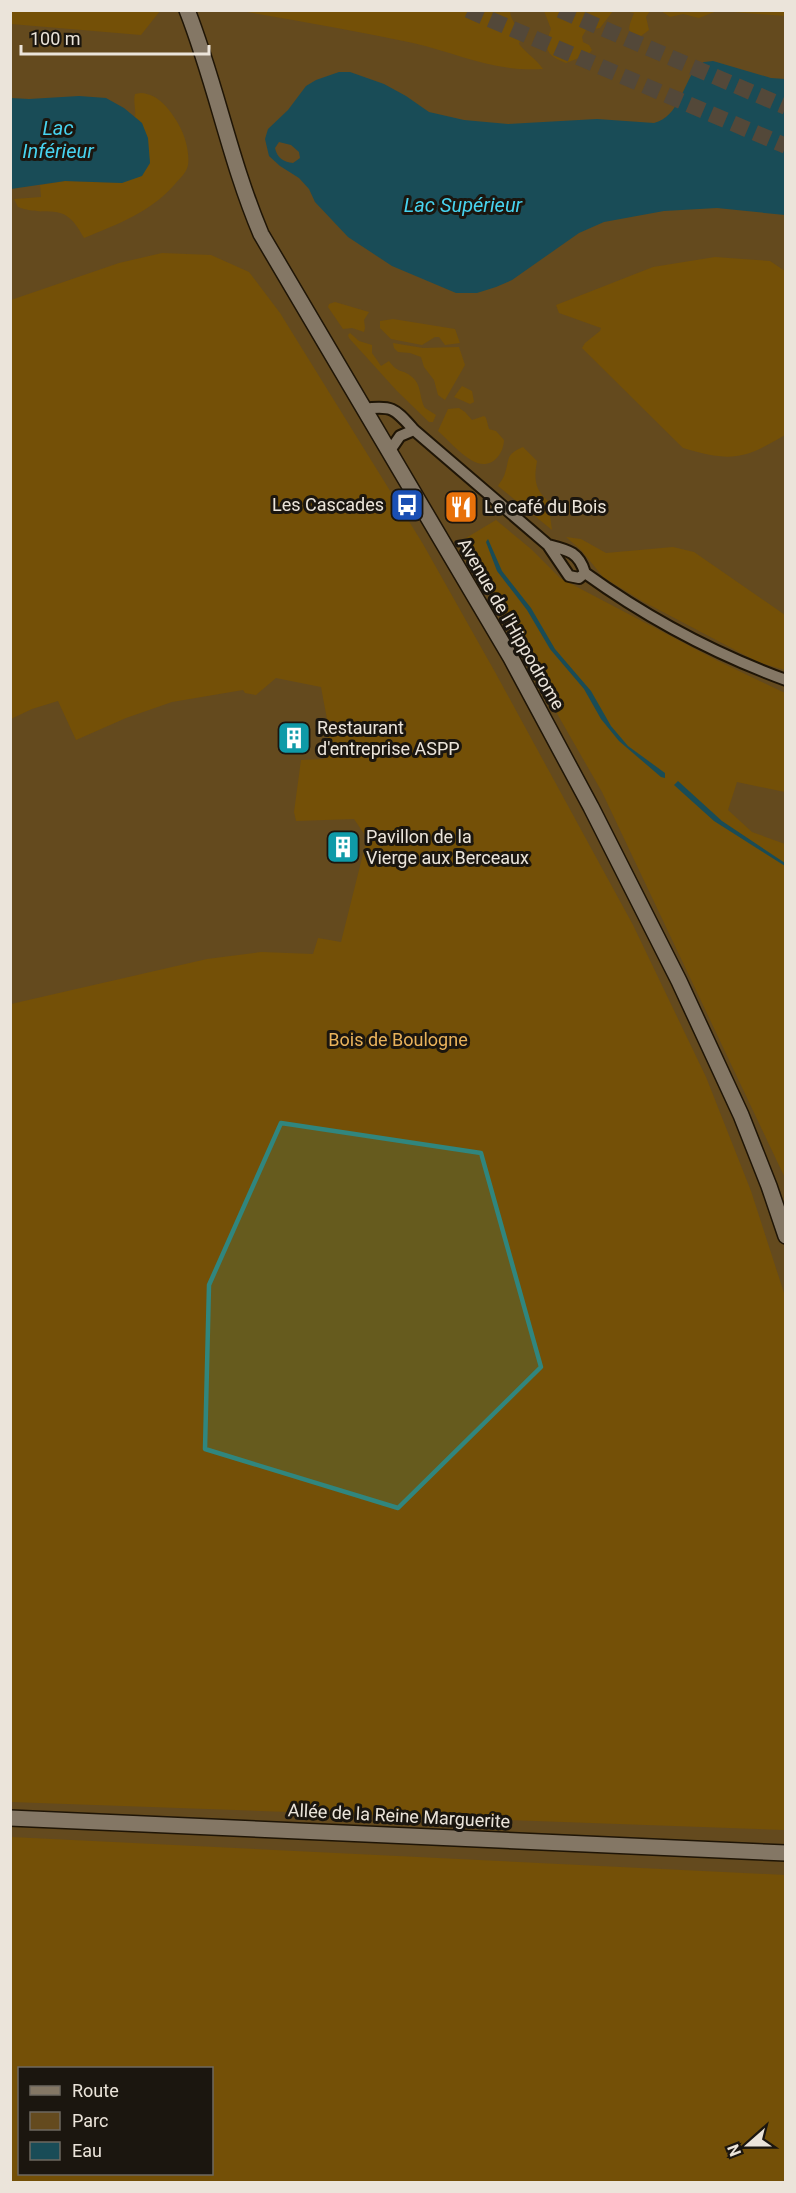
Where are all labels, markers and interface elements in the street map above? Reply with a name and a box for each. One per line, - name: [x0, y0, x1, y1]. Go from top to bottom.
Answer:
- scale bar: [21, 18, 208, 56]
- text: 100 m: [30, 28, 81, 49]
- water label: Lac Inférieur: [22, 116, 95, 163]
- water label: Lac Supérieur: [404, 193, 524, 217]
- bus stop icon: Les Cascades: [389, 487, 425, 523]
- restaurant icon: Le café du Bois: [443, 489, 479, 525]
- place label: Les Cascades: [272, 494, 384, 515]
- place label: Le café du Bois: [484, 496, 607, 517]
- street label: Avenue de l'Hippodrome: [454, 534, 569, 713]
- place label: Restaurant d'entreprise ASPP: [317, 717, 460, 759]
- building icon: Restaurant d'entreprise ASPP: [276, 720, 312, 756]
- place label: Pavillon de la Vierge aux Berceaux: [366, 826, 529, 868]
- building icon: Pavillon de la Vierge aux Berceaux: [325, 829, 361, 865]
- park label: Bois de Boulogne: [328, 1029, 468, 1050]
- street label: Allée de la Reine Marguerite: [287, 1799, 511, 1832]
- legend: [18, 2067, 213, 2175]
- text: Route: [72, 2080, 119, 2101]
- text: Parc: [72, 2110, 108, 2131]
- north arrow: [718, 2115, 778, 2175]
- text: Eau: [72, 2140, 102, 2161]
- text: N: [724, 2142, 745, 2159]

